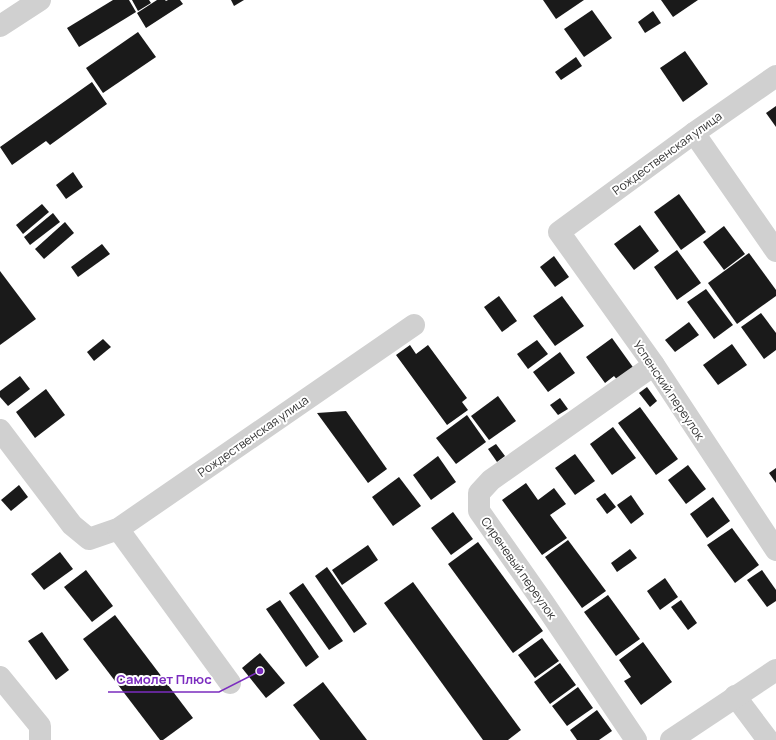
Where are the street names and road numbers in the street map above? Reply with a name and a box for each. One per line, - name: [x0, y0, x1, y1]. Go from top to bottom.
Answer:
- street label: Рождественская улица: [609, 107, 725, 199]
- street label: Успенский переулок: [629, 337, 709, 444]
- street label: Рождественская улица: [194, 391, 312, 481]
- street label: Сиреневый переулок: [477, 513, 561, 623]

